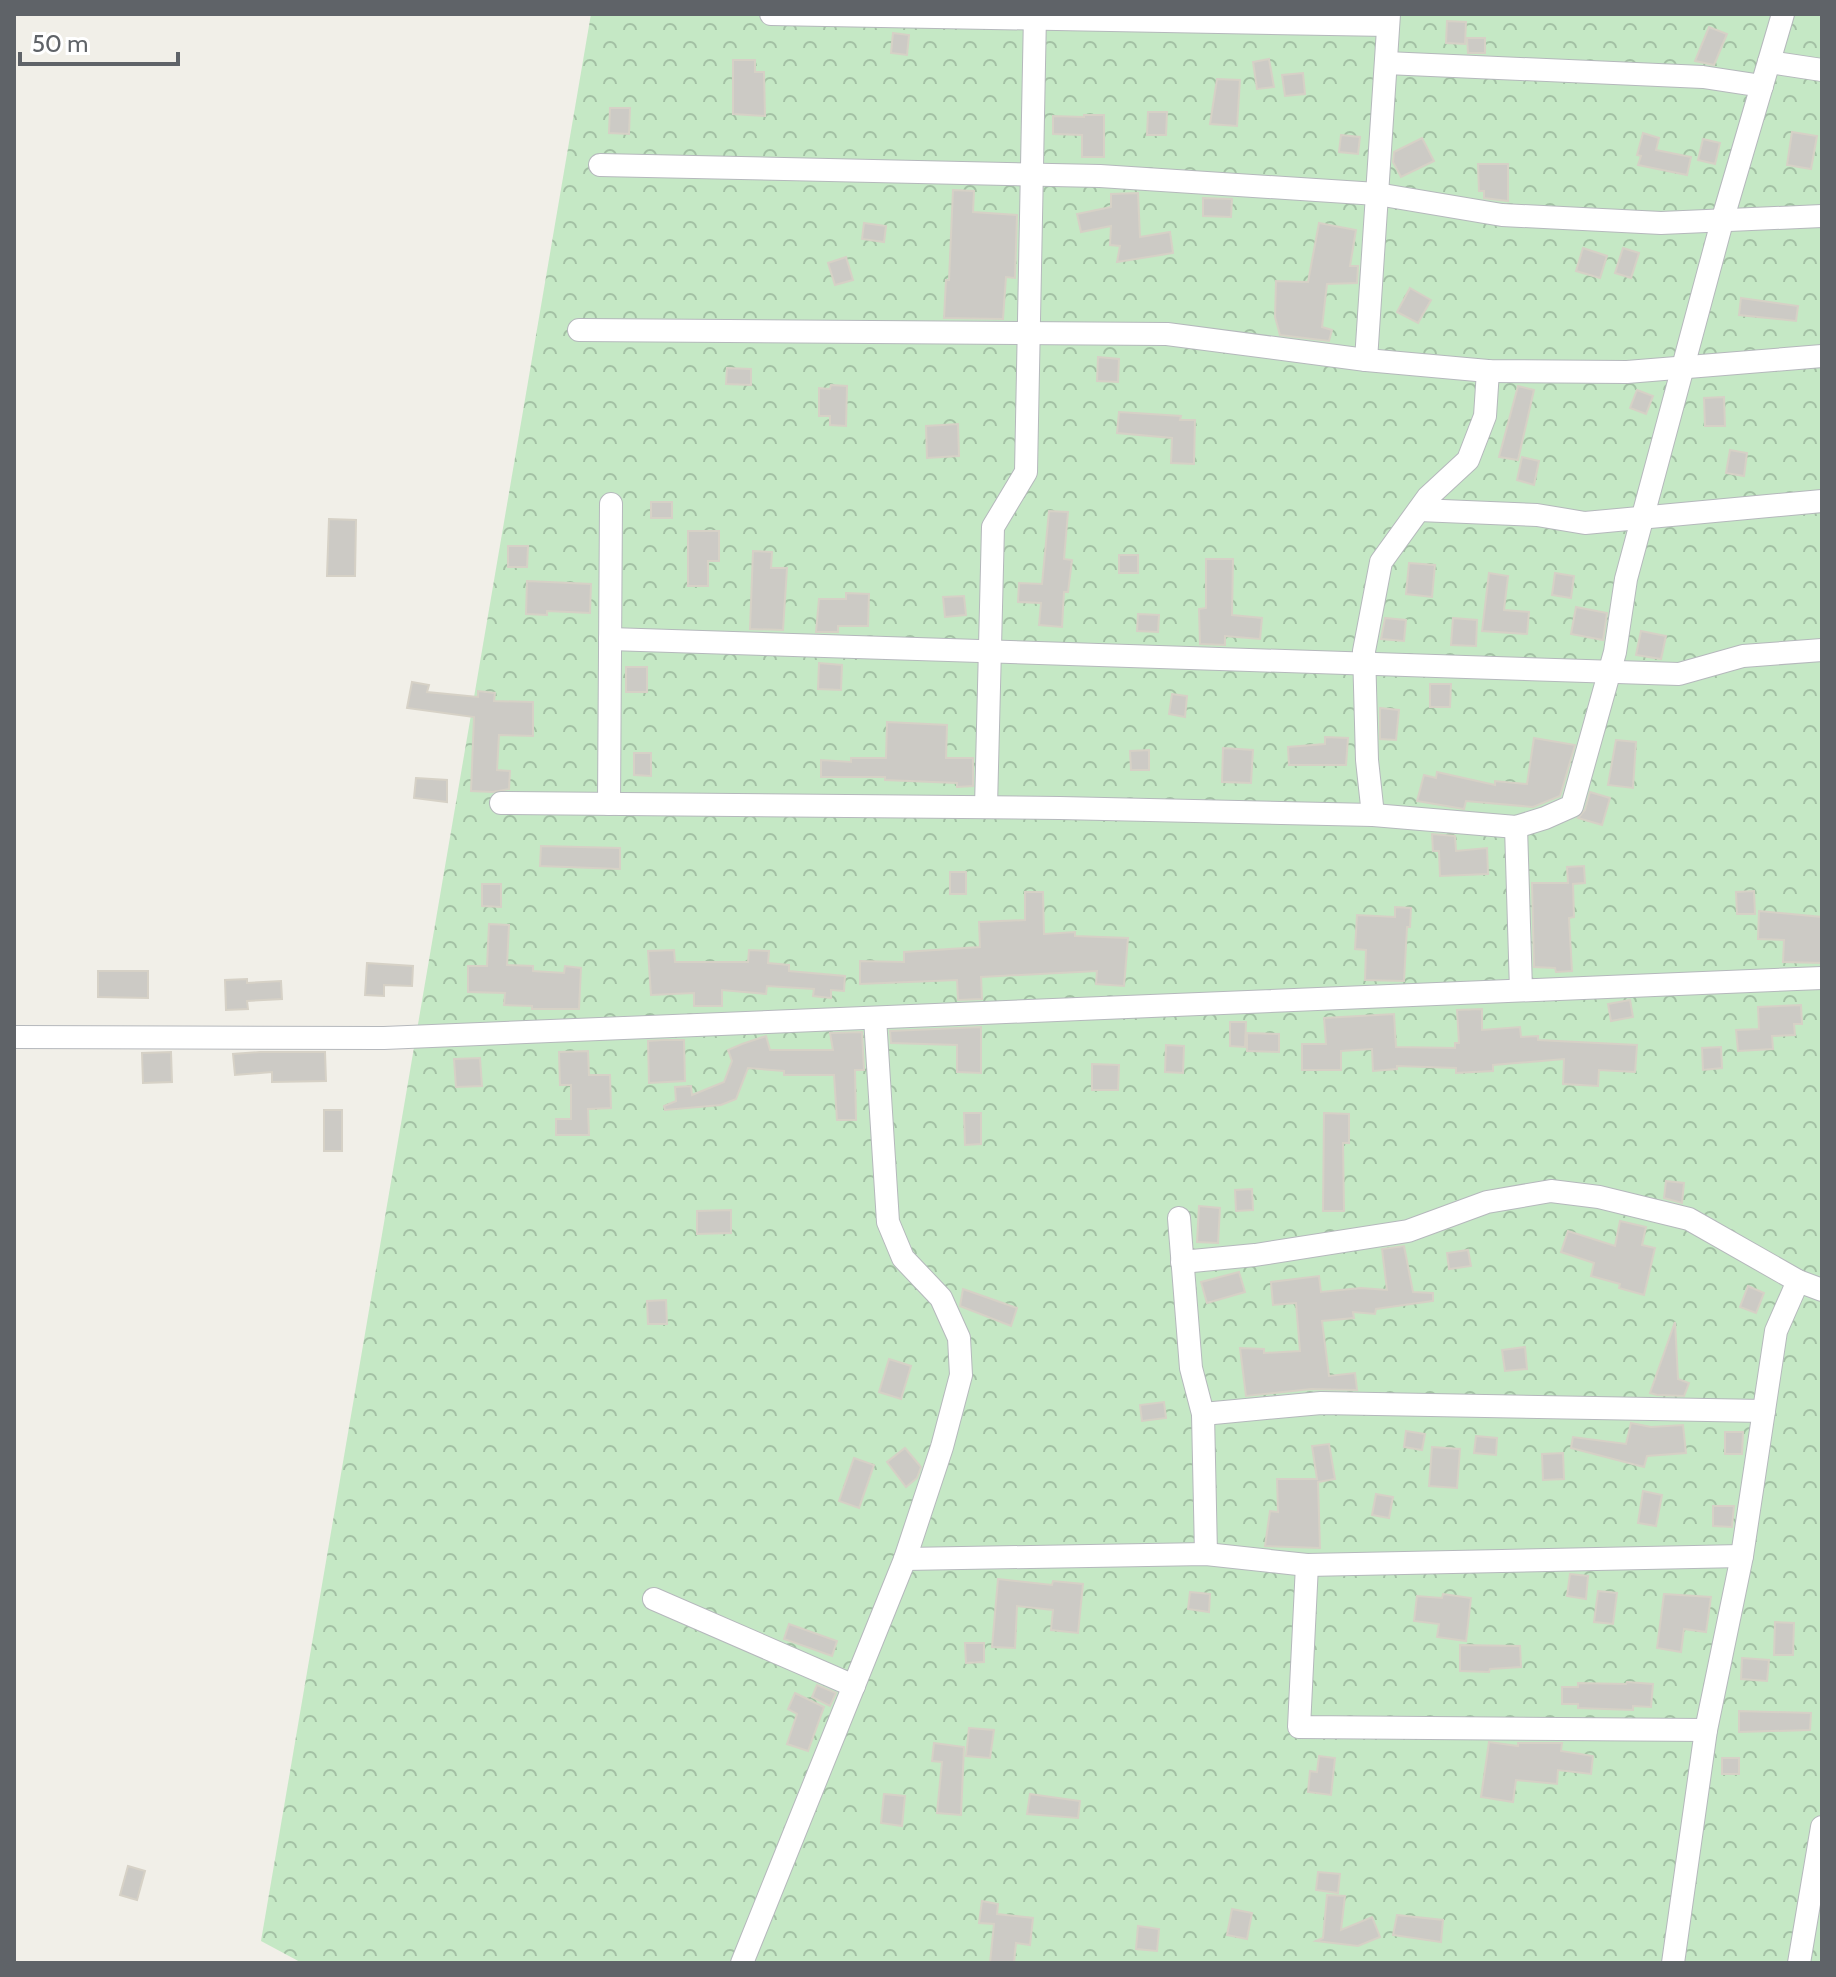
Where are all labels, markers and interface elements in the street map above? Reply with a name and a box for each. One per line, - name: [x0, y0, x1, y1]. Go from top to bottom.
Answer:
- scale bar: [20, 16, 178, 66]
- text: 50 m: [32, 29, 88, 58]

